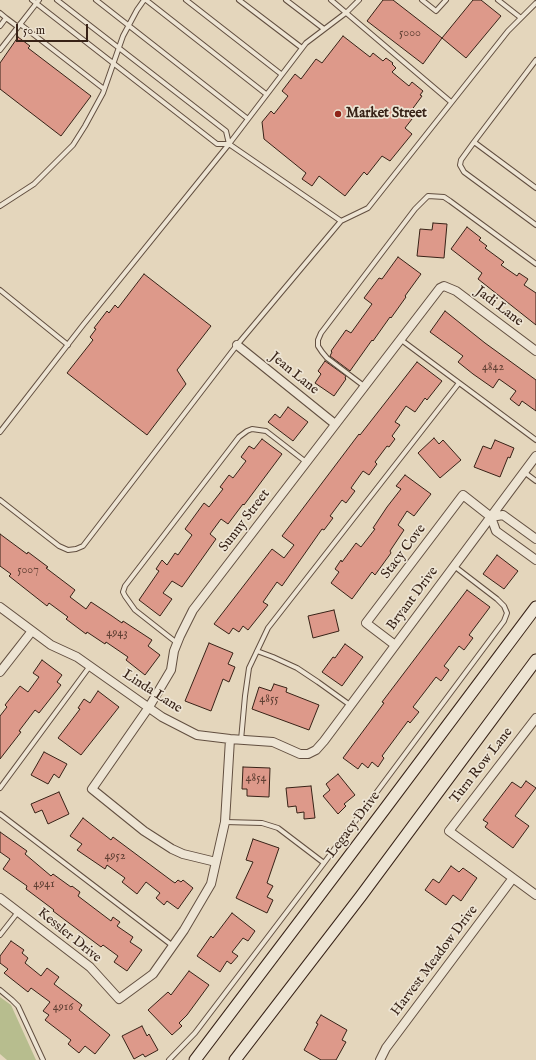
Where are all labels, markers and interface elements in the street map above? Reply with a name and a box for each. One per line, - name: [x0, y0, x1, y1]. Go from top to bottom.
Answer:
- scale bar: [18, 16, 90, 42]
- text: 50 m: [23, 23, 45, 38]
- house number: 5000: [399, 27, 421, 41]
- place label: Market Street: [346, 106, 427, 122]
- marker: Market Street: [333, 109, 343, 119]
- street label: Jadi Lane: [472, 284, 526, 330]
- street label: Jean Lane: [266, 349, 322, 399]
- house number: 4842: [482, 361, 504, 375]
- street label: Sunny Street: [216, 486, 274, 556]
- street label: Stacy Cove: [378, 521, 430, 583]
- house number: 5007: [17, 564, 39, 578]
- street label: Bryant Drive: [384, 564, 442, 634]
- house number: 4943: [106, 627, 128, 641]
- street label: Linda Lane: [119, 667, 185, 717]
- house number: 4855: [259, 693, 279, 707]
- street label: Turn Row Lane: [447, 725, 517, 807]
- house number: 4854: [246, 772, 266, 786]
- street label: Legacy Drive: [324, 789, 384, 861]
- house number: 4952: [104, 850, 126, 864]
- house number: 4941: [33, 878, 55, 892]
- street label: Harvest Meadow Drive: [388, 903, 482, 1019]
- street label: Kessler Drive: [34, 905, 104, 967]
- house number: 4916: [53, 1001, 73, 1015]

